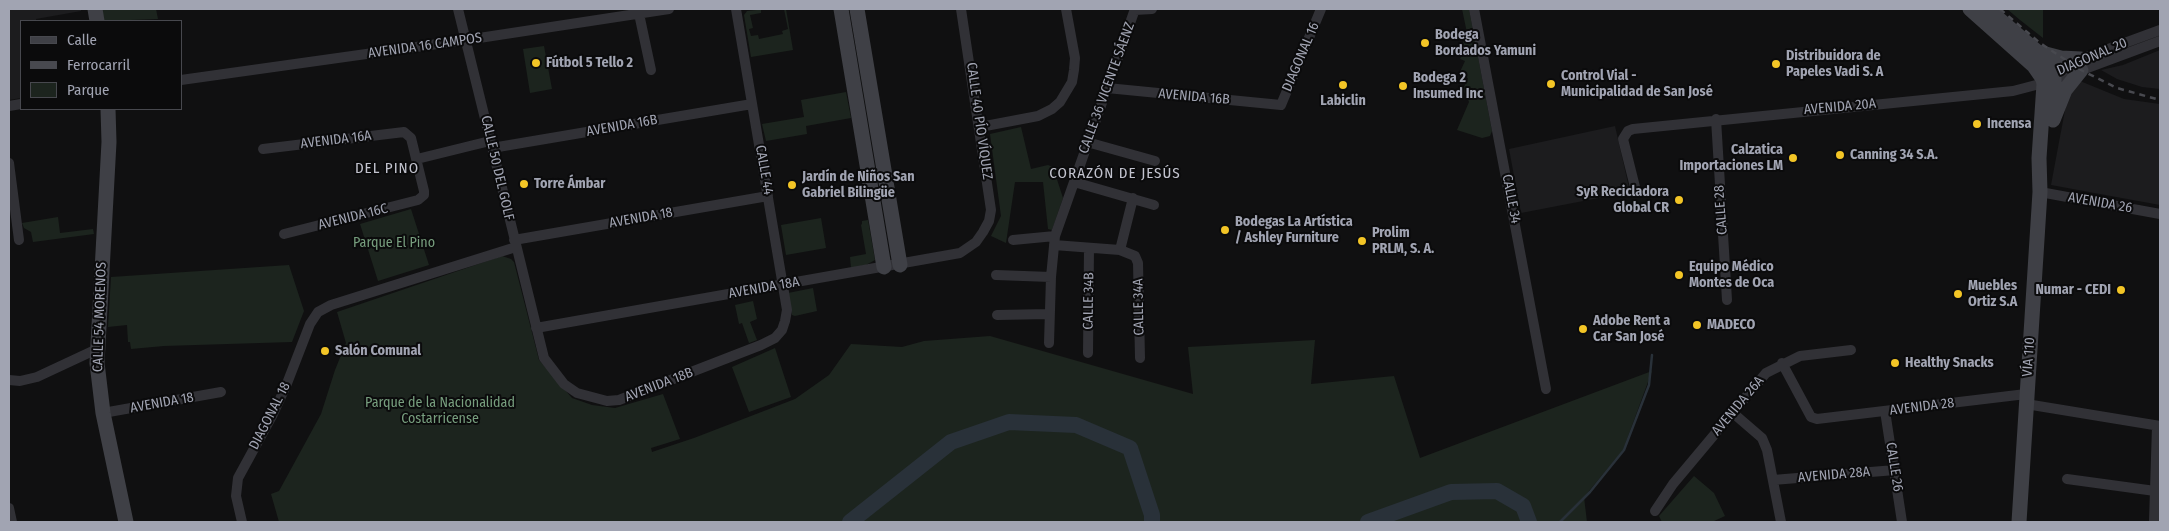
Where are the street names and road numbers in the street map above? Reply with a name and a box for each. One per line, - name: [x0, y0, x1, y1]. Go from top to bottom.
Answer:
- street label: CALLE 36 VICENTE SÁENZ: [1075, 20, 1139, 156]
- street label: DIAGONAL 16: [1279, 20, 1323, 94]
- street label: AVENIDA 16 CAMPOS: [367, 30, 483, 62]
- street label: DIAGONAL 20: [2054, 35, 2130, 79]
- street label: CALLE 40 PÍO VÍQUEZ: [962, 61, 996, 181]
- street label: AVENIDA 16B: [1158, 86, 1230, 108]
- street label: AVENIDA 20A: [1803, 95, 1877, 119]
- street label: AVENIDA 16B: [585, 111, 659, 141]
- street label: CALLE 50 DEL GOLF: [477, 114, 517, 222]
- street label: AVENIDA 16A: [300, 127, 372, 153]
- street label: CALLE 44: [751, 144, 777, 196]
- street label: CALLE 34: [1498, 173, 1524, 225]
- street label: CALLE 28: [1711, 185, 1731, 235]
- street label: AVENIDA 26: [2067, 189, 2133, 217]
- street label: AVENIDA 16C: [316, 200, 390, 234]
- street label: AVENIDA 18: [608, 204, 674, 232]
- street label: CALLE 54 MORENOS: [90, 262, 110, 372]
- street label: CALLE 34B: [1080, 272, 1098, 330]
- street label: AVENIDA 18A: [727, 274, 801, 302]
- street label: CALLE 34A: [1130, 278, 1148, 336]
- street label: VÍA 110: [2019, 337, 2039, 377]
- street label: AVENIDA 18B: [622, 364, 696, 406]
- street label: AVENIDA 26A: [1708, 373, 1768, 439]
- street label: DIAGONAL 18: [246, 379, 294, 453]
- street label: AVENIDA 18: [129, 389, 195, 417]
- street label: AVENIDA 28: [1889, 395, 1955, 419]
- street label: CALLE 26: [1882, 441, 1906, 493]
- street label: AVENIDA 28A: [1797, 463, 1871, 487]

